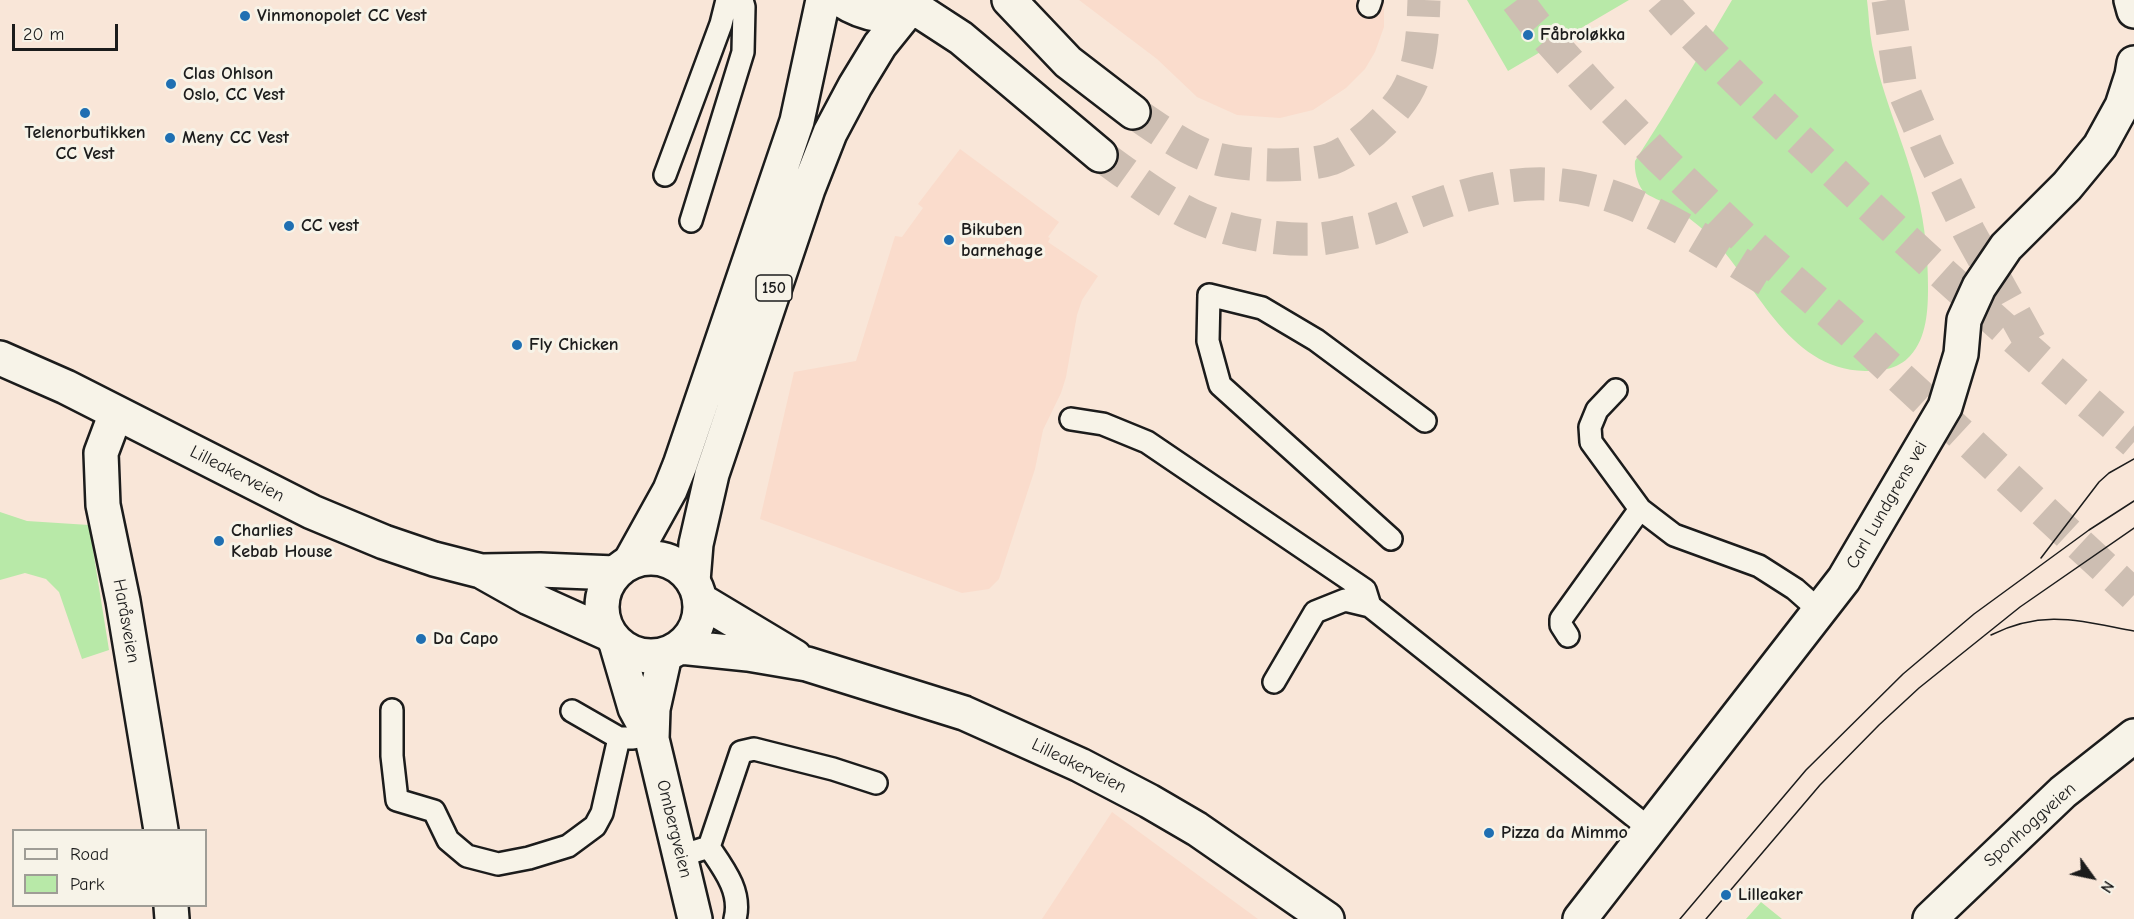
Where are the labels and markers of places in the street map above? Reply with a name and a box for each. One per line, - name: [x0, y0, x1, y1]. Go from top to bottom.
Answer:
- place label: Vinmonopolet CC Vest: [257, 5, 427, 27]
- marker: Vinmonopolet CC Vest: [238, 9, 252, 23]
- place label: Fåbroløkka: [1540, 24, 1625, 46]
- marker: Fåbroløkka: [1521, 28, 1535, 42]
- place label: Clas Ohlson Oslo, CC Vest: [183, 63, 285, 106]
- marker: Clas Ohlson Oslo, CC Vest: [164, 77, 178, 91]
- marker: Telenorbutikken CC Vest: [78, 106, 92, 120]
- place label: Telenorbutikken CC Vest: [24, 122, 146, 164]
- place label: Meny CC Vest: [182, 127, 289, 149]
- marker: Meny CC Vest: [163, 131, 177, 145]
- place label: CC vest: [301, 215, 359, 237]
- marker: CC vest: [282, 219, 296, 233]
- place label: Bikuben barnehage: [961, 219, 1043, 262]
- marker: Bikuben barnehage: [942, 233, 956, 247]
- place label: Fly Chicken: [529, 334, 619, 356]
- marker: Fly Chicken: [510, 338, 524, 352]
- place label: Charlies Kebab House: [231, 520, 332, 562]
- marker: Charlies Kebab House: [212, 534, 226, 548]
- place label: Da Capo: [433, 628, 498, 650]
- marker: Da Capo: [414, 632, 428, 646]
- place label: Pizza da Mimmo: [1501, 822, 1628, 844]
- marker: Pizza da Mimmo: [1482, 826, 1496, 840]
- place label: Lilleaker: [1738, 884, 1803, 906]
- marker: Lilleaker: [1719, 888, 1733, 902]

